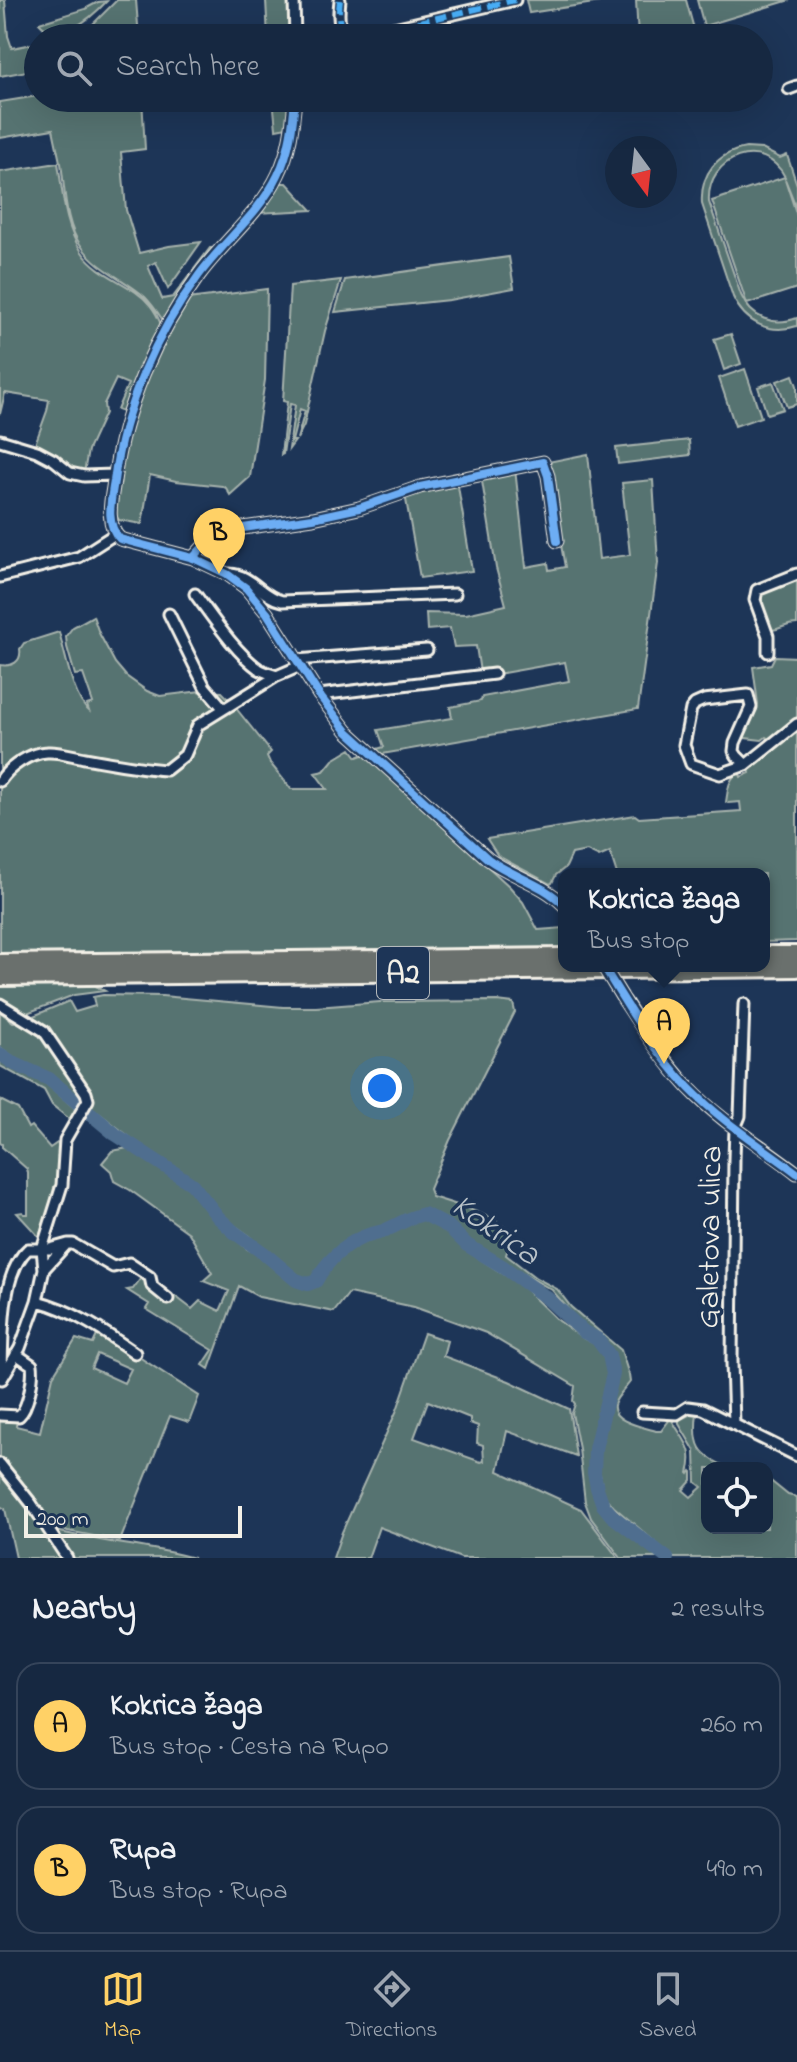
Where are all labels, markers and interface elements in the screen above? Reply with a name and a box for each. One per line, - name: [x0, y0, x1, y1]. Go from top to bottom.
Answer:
- search box: [24, 24, 773, 112]
- icon: search: [52, 46, 96, 90]
- text: Search here: [116, 46, 260, 90]
- north arrow: [605, 136, 677, 208]
- pin: B: [193, 508, 245, 574]
- popup: [558, 868, 770, 972]
- text: Kokrica žaga: [588, 879, 740, 923]
- text: Bus stop: [588, 923, 689, 961]
- road number: A2: [377, 947, 429, 999]
- pin: A: [638, 998, 690, 1064]
- your location: [362, 1068, 402, 1108]
- street label: Galetova ulica: [686, 1145, 737, 1329]
- water label: Kokrica: [440, 1183, 550, 1280]
- map controls: [701, 1462, 773, 1534]
- button: locate: [701, 1462, 773, 1534]
- scale bar: [24, 1502, 242, 1538]
- text: 200 m: [36, 1504, 89, 1536]
- text: Nearby: [32, 1585, 136, 1635]
- text: 2 results: [672, 1591, 765, 1629]
- text: Kokrica žaga: [110, 1685, 263, 1729]
- text: A: [52, 1707, 68, 1745]
- text: 260 m: [701, 1707, 763, 1745]
- text: Bus stop · Cesta na Rupo: [110, 1729, 389, 1767]
- text: Rupa: [110, 1829, 176, 1873]
- text: B: [51, 1851, 69, 1889]
- text: 490 m: [707, 1851, 763, 1889]
- text: Bus stop · Rupa: [110, 1873, 288, 1911]
- tab: Map: [101, 1967, 145, 2047]
- tab: Directions: [346, 1967, 438, 2047]
- tab: Saved: [639, 1967, 696, 2047]

